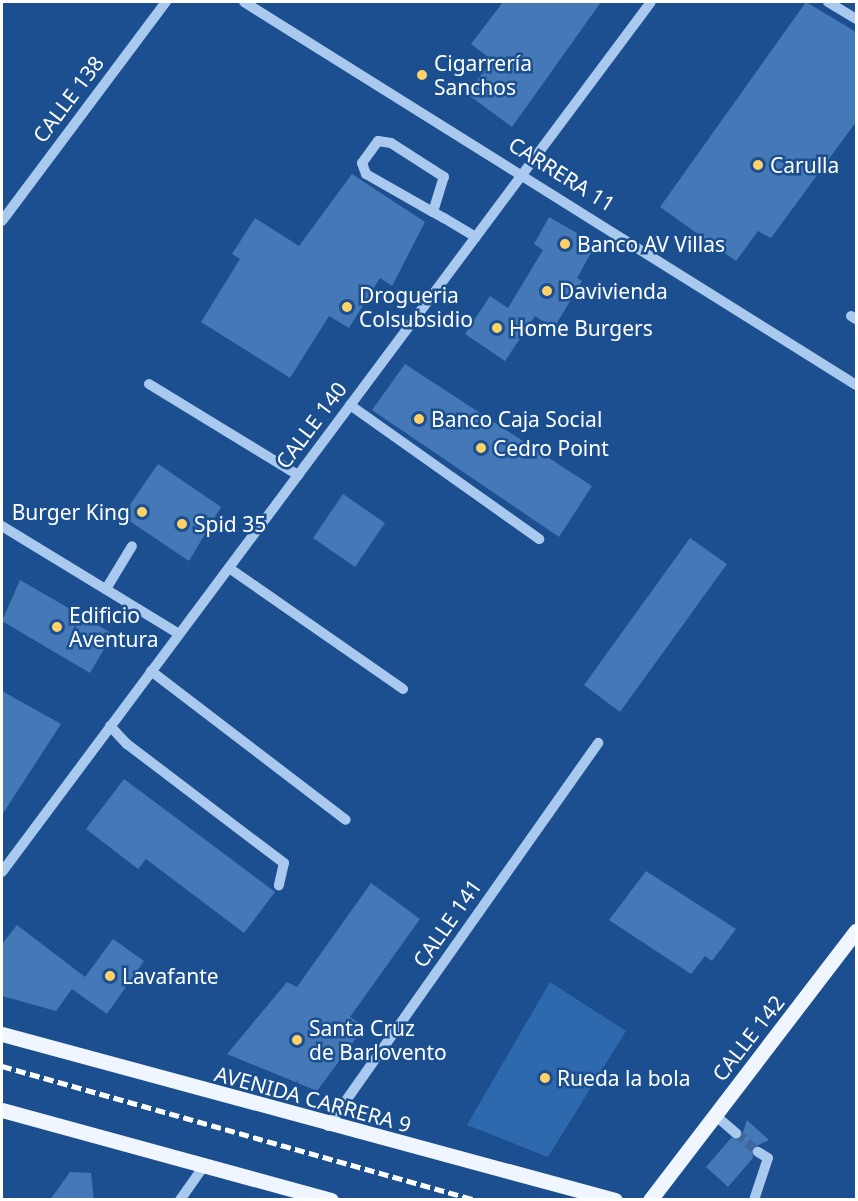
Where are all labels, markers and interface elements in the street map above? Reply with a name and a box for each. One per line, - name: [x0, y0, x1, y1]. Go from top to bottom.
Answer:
- place label: Cigarrería Sanchos: [434, 50, 532, 100]
- street label: CALLE 138: [27, 51, 109, 147]
- marker: Cigarrería Sanchos: [415, 68, 429, 82]
- street label: CARRERA 11: [504, 131, 620, 217]
- place label: Carulla: [770, 152, 839, 178]
- marker: Carulla: [751, 158, 765, 172]
- place label: Banco AV Villas: [577, 231, 725, 257]
- marker: Banco AV Villas: [558, 237, 572, 251]
- place label: Davivienda: [559, 278, 668, 304]
- place label: Drogueria Colsubsidio: [359, 282, 473, 332]
- marker: Davivienda: [540, 284, 554, 298]
- marker: Drogueria Colsubsidio: [340, 300, 354, 314]
- place label: Home Burgers: [509, 315, 653, 341]
- marker: Home Burgers: [490, 321, 504, 335]
- street label: CALLE 140: [270, 377, 352, 473]
- place label: Banco Caja Social: [431, 406, 602, 432]
- marker: Banco Caja Social: [412, 412, 426, 426]
- place label: Cedro Point: [493, 435, 609, 461]
- marker: Cedro Point: [474, 441, 488, 455]
- place label: Burger King: [12, 499, 130, 525]
- marker: Burger King: [135, 505, 149, 519]
- place label: Spid 35: [194, 511, 266, 537]
- marker: Spid 35: [175, 517, 189, 531]
- place label: Edificio Aventura: [69, 602, 159, 652]
- marker: Edificio Aventura: [50, 620, 64, 634]
- street label: CALLE 141: [407, 874, 487, 972]
- place label: Lavafante: [122, 963, 219, 989]
- marker: Lavafante: [103, 969, 117, 983]
- street label: CALLE 142: [707, 990, 789, 1086]
- place label: Santa Cruz de Barlovento: [309, 1015, 447, 1065]
- marker: Santa Cruz de Barlovento: [290, 1033, 304, 1047]
- street label: AVENIDA CARRERA 9: [212, 1061, 414, 1137]
- place label: Rueda la bola: [557, 1065, 691, 1091]
- marker: Rueda la bola: [538, 1071, 552, 1085]

